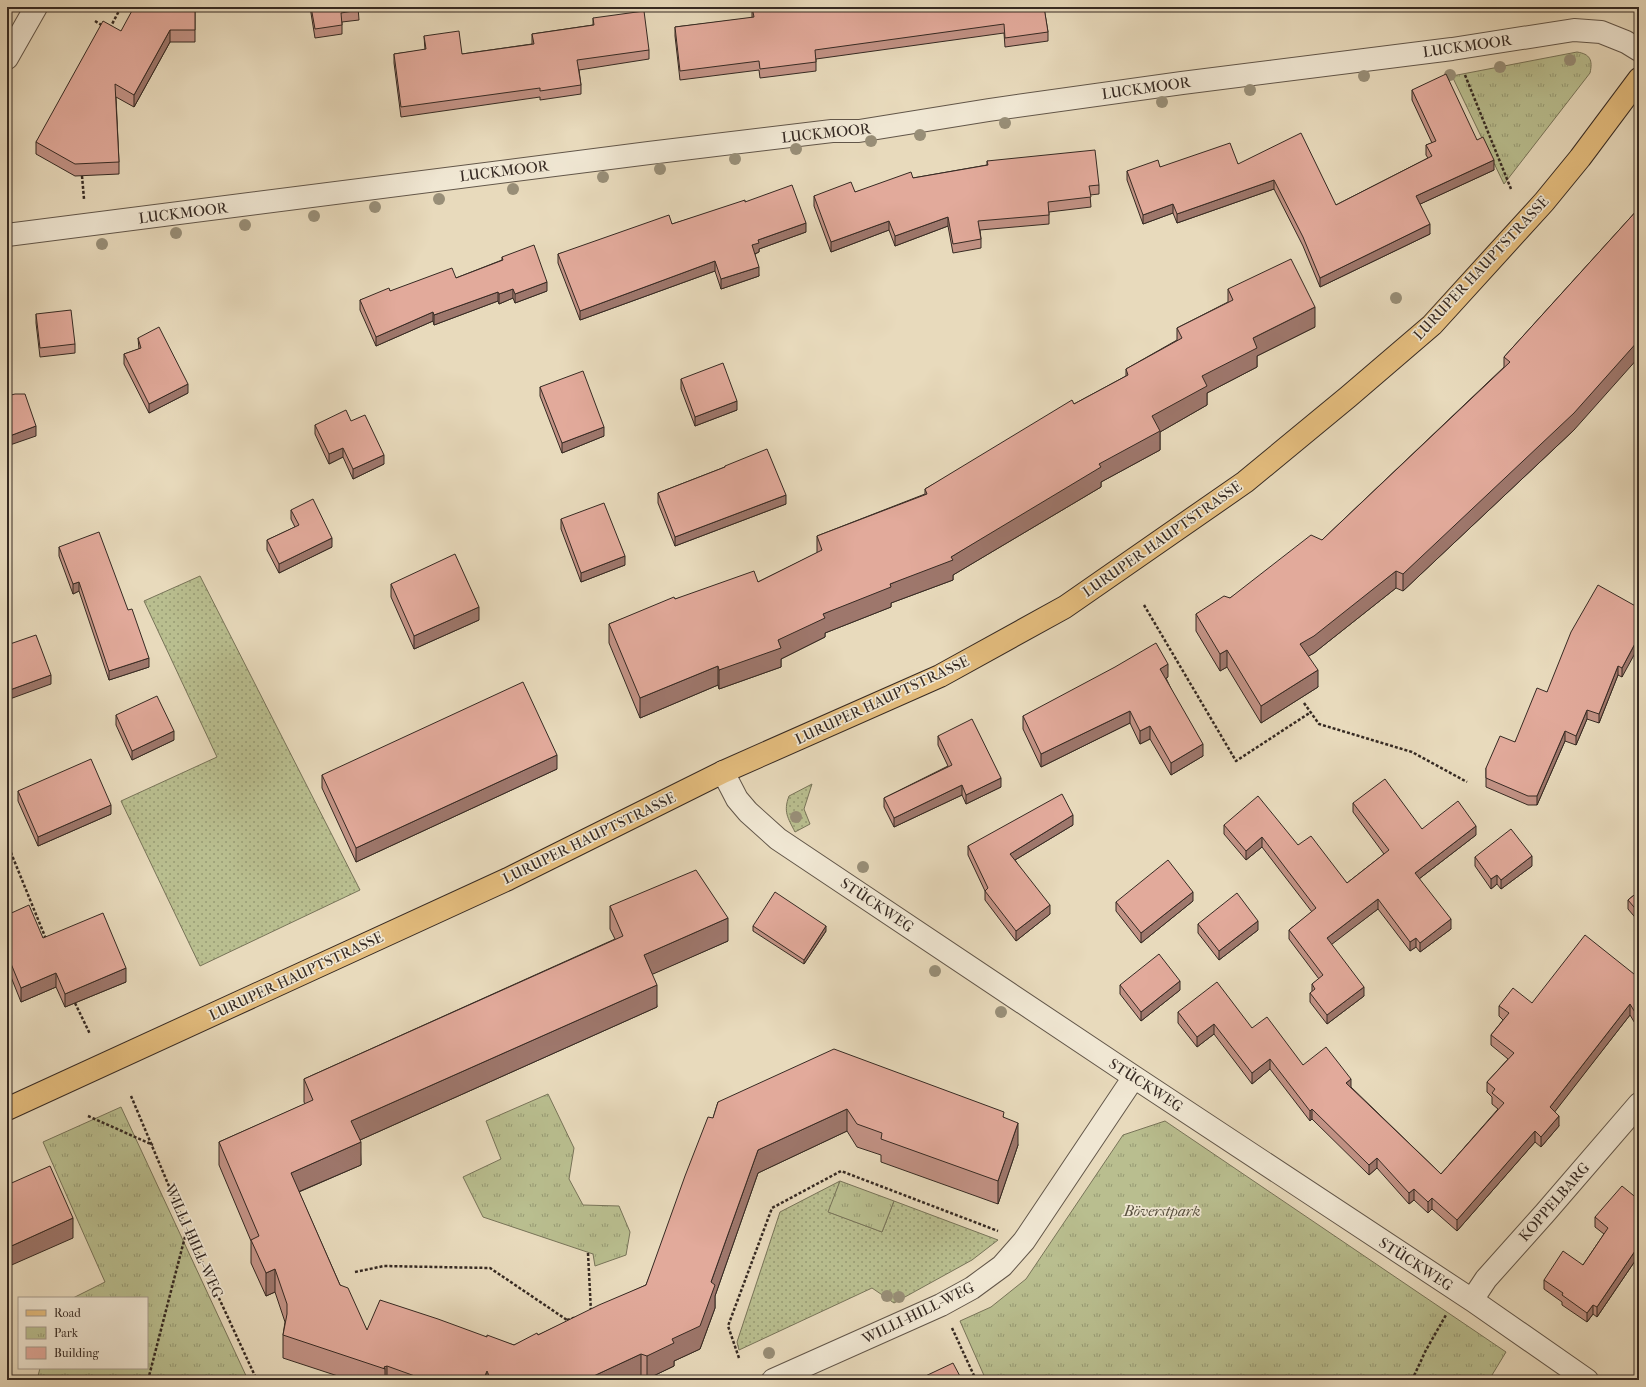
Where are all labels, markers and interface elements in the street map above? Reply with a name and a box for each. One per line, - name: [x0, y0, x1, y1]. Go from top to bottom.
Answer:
- street label: LUCKMOOR: [1421, 31, 1514, 61]
- street label: LUCKMOOR: [1100, 73, 1193, 103]
- street label: LUCKMOOR: [781, 119, 873, 147]
- street label: LUCKMOOR: [459, 156, 551, 185]
- street label: LURUPER HAUPTSTRASSE: [1410, 192, 1552, 344]
- street label: LUCKMOOR: [138, 198, 230, 227]
- street label: LURUPER HAUPTSTRASSE: [1079, 477, 1245, 601]
- street label: LURUPER HAUPTSTRASSE: [792, 652, 972, 748]
- street label: LURUPER HAUPTSTRASSE: [500, 788, 678, 888]
- street label: STÜCKWEG: [837, 874, 917, 936]
- street label: LURUPER HAUPTSTRASSE: [206, 928, 386, 1024]
- street label: STÜCKWEG: [1106, 1054, 1187, 1116]
- street label: KOPPELBARG: [1515, 1159, 1593, 1245]
- street label: WILLI-HILL-WEG: [160, 1180, 227, 1301]
- park label: Böverstpark: [1123, 1202, 1200, 1220]
- street label: STÜCKWEG: [1376, 1233, 1457, 1295]
- street label: WILLI-HILL-WEG: [858, 1278, 977, 1348]
- legend: [18, 1297, 148, 1369]
- text: Road: [54, 1306, 81, 1320]
- text: Park: [54, 1326, 79, 1340]
- text: Building: [54, 1346, 99, 1360]

